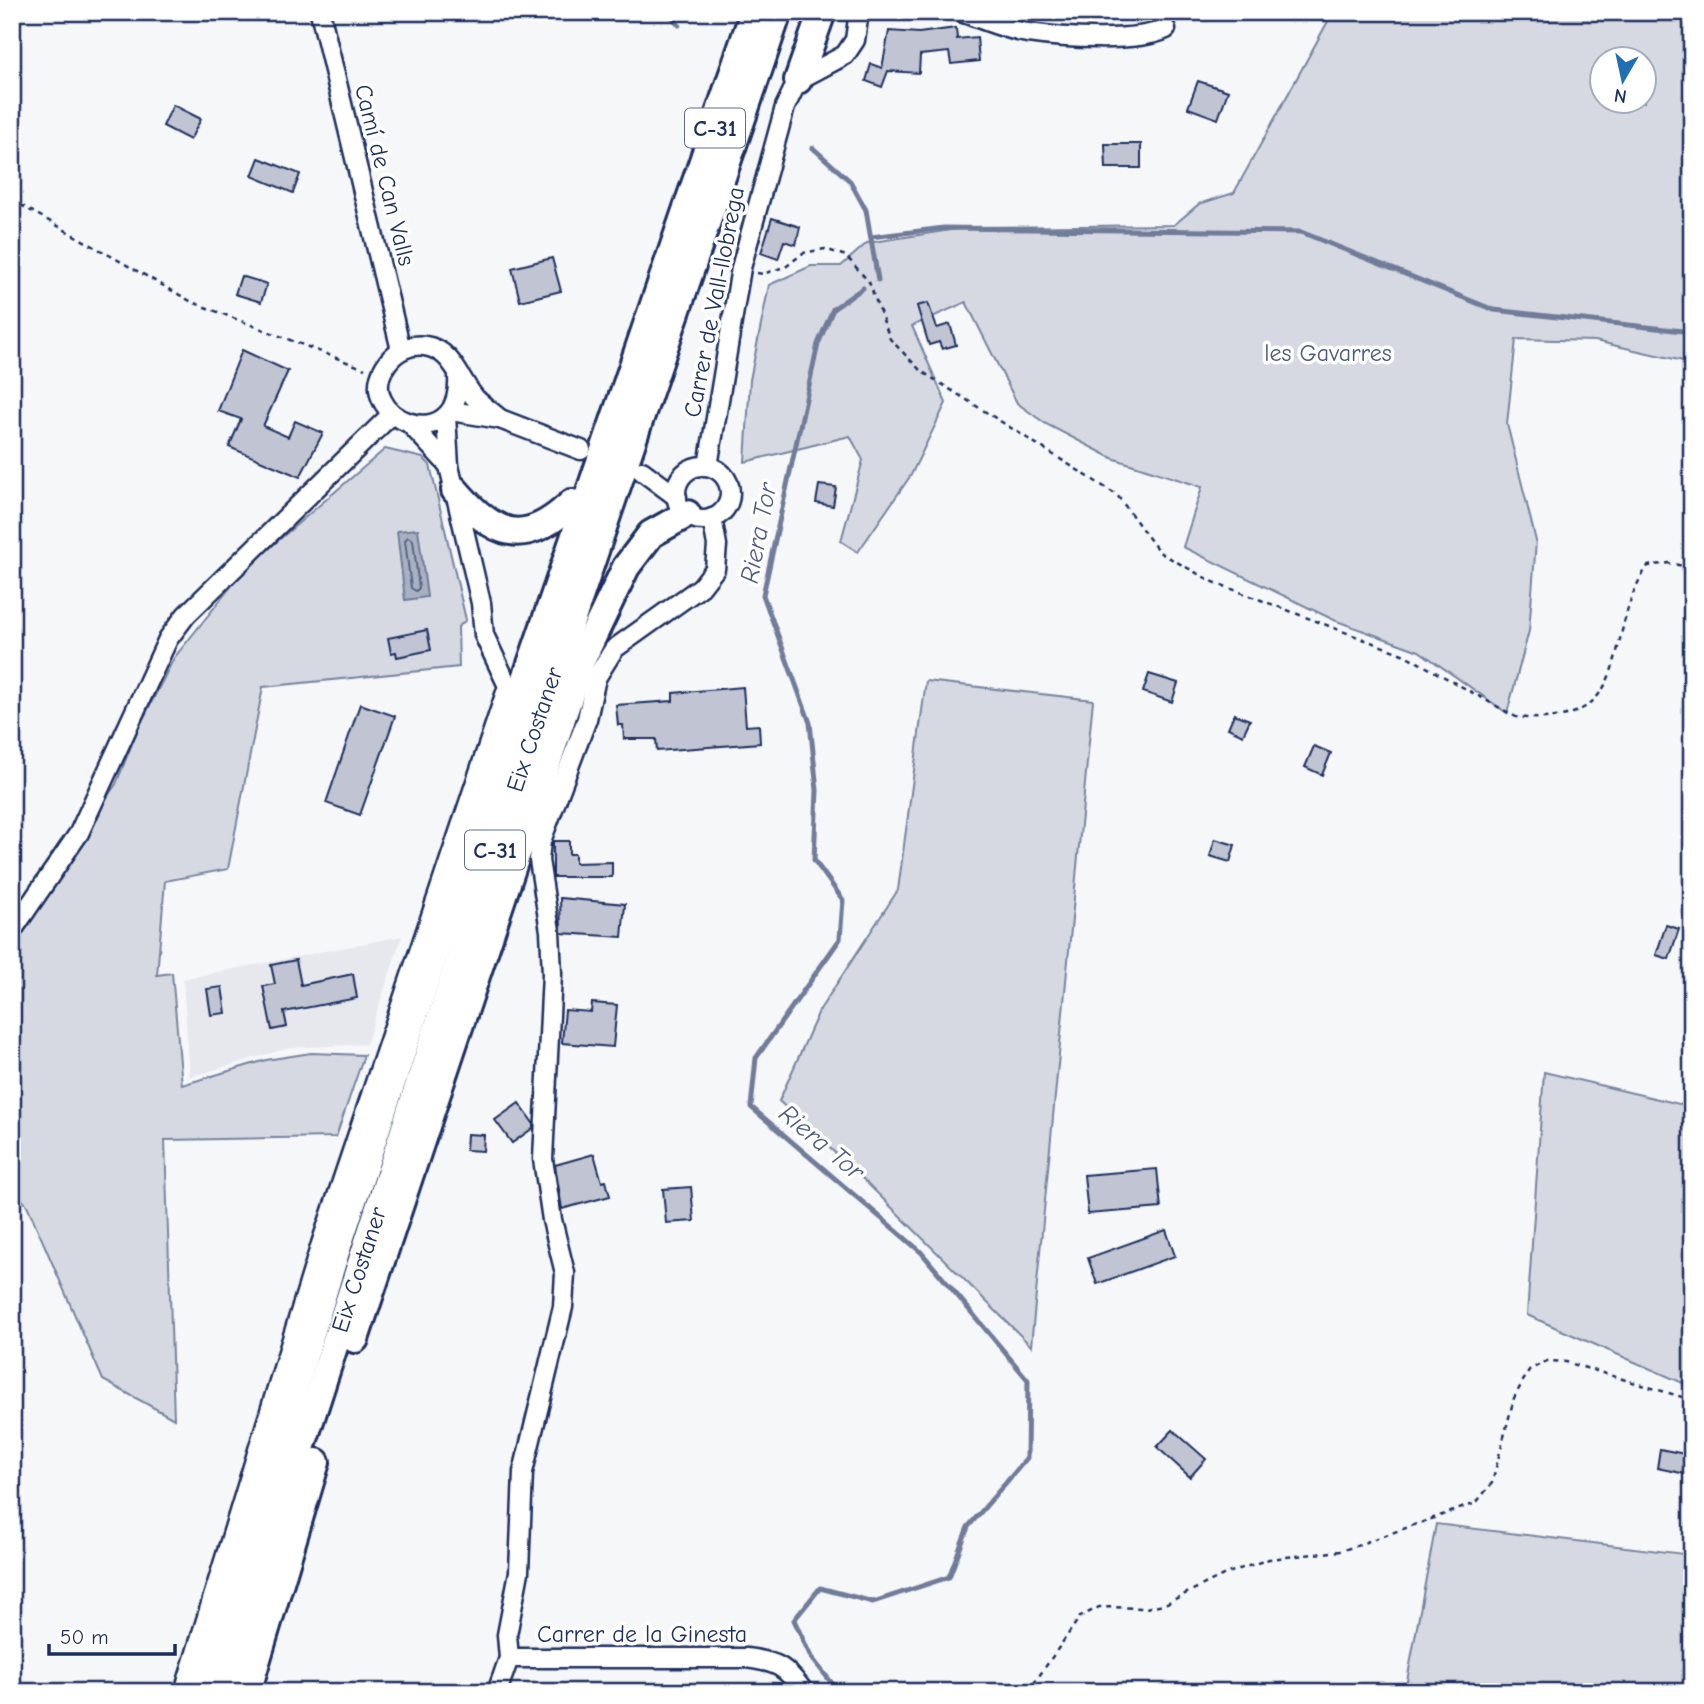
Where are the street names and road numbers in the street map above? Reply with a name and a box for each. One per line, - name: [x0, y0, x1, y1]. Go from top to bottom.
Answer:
- street label: Camí de Can Valls: [349, 81, 421, 269]
- road number: C-31: [685, 108, 745, 148]
- street label: Carrer de Vall-llobrega: [678, 184, 750, 420]
- street label: Eix Costaner: [501, 663, 569, 795]
- road number: C-31: [465, 830, 525, 870]
- street label: Eix Costaner: [326, 1203, 392, 1336]
- street label: Carrer de la Ginesta: [537, 1620, 747, 1648]

